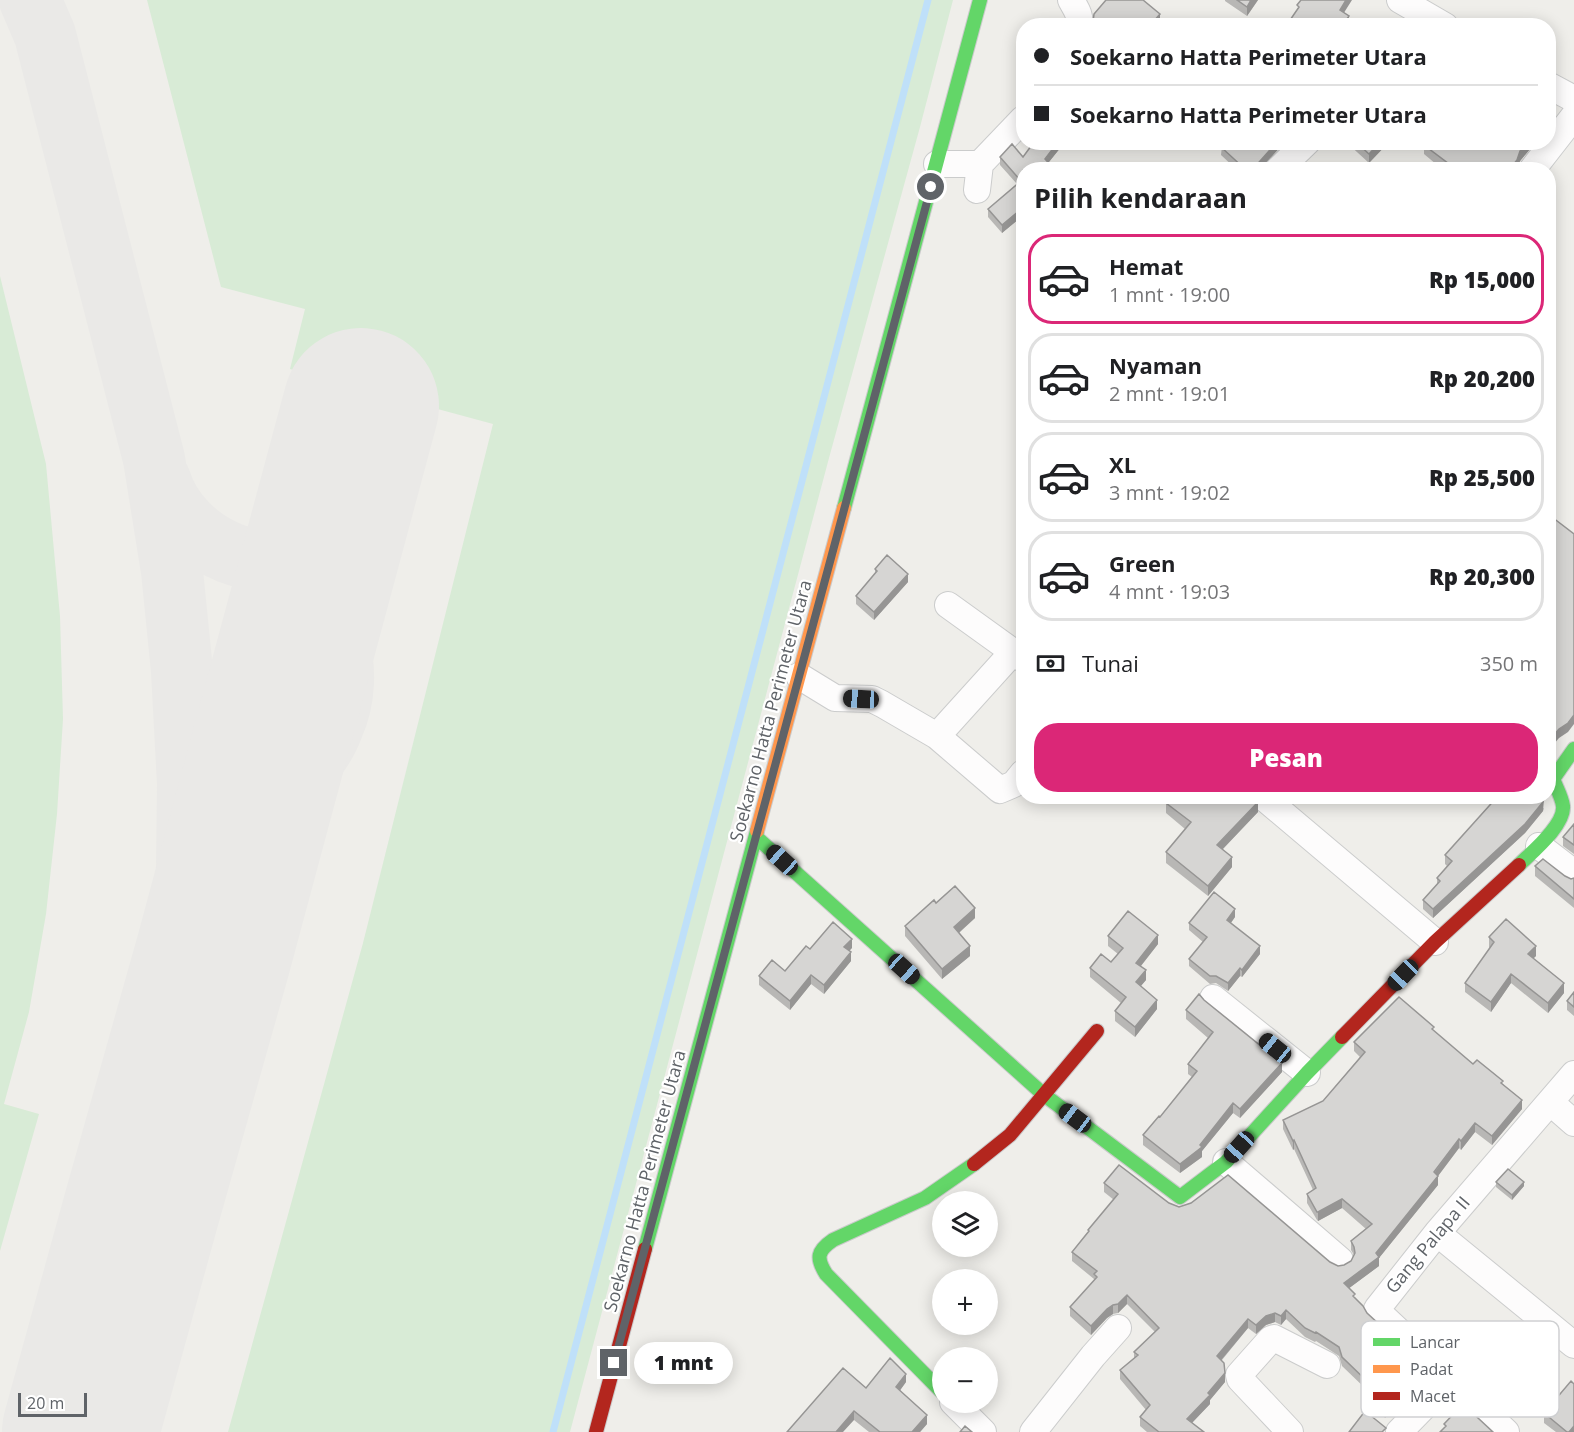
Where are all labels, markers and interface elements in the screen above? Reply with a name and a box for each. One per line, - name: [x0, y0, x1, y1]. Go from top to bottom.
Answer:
- text: Soekarno Hatta Perimeter Utara: [1070, 41, 1427, 71]
- text: Soekarno Hatta Perimeter Utara: [1070, 99, 1427, 129]
- route start: [917, 173, 944, 200]
- text: Pilih kendaraan: [1034, 179, 1247, 216]
- text: Hemat: [1109, 251, 1183, 281]
- icon: car: [1037, 252, 1091, 306]
- text: Rp 15,000: [1429, 264, 1535, 294]
- text: 1 mnt · 19:00: [1109, 281, 1230, 308]
- text: Nyaman: [1109, 350, 1202, 380]
- icon: car: [1037, 351, 1091, 405]
- text: Rp 20,200: [1429, 363, 1535, 393]
- text: 2 mnt · 19:01: [1109, 380, 1230, 407]
- text: XL: [1109, 449, 1136, 479]
- icon: car: [1037, 450, 1091, 504]
- text: Rp 25,500: [1429, 462, 1535, 492]
- text: 3 mnt · 19:02: [1109, 479, 1230, 506]
- text: Green: [1109, 548, 1175, 578]
- icon: car: [1037, 549, 1091, 603]
- text: Rp 20,300: [1429, 561, 1535, 591]
- street label: Soekarno Hatta Perimeter Utara: [724, 577, 817, 844]
- text: 4 mnt · 19:03: [1109, 578, 1230, 605]
- icon: cash: [1034, 647, 1067, 680]
- text: Tunai: [1082, 648, 1139, 678]
- text: 350 m: [1480, 650, 1538, 677]
- car: [843, 689, 879, 709]
- button: Pesan: [1034, 723, 1538, 792]
- car: [763, 841, 801, 879]
- car: [885, 950, 923, 988]
- car: [1384, 956, 1422, 994]
- car: [1255, 1030, 1295, 1066]
- street label: Soekarno Hatta Perimeter Utara: [598, 1047, 691, 1314]
- car: [1055, 1100, 1095, 1136]
- car: [1220, 1128, 1258, 1166]
- map controls: [932, 1191, 998, 1413]
- button: layers: [932, 1191, 998, 1257]
- street label: Gang Palapa II: [1380, 1191, 1475, 1298]
- button: +: [932, 1269, 998, 1335]
- legend: [1361, 1321, 1559, 1417]
- text: Lancar: [1410, 1331, 1461, 1353]
- callout: 1 mnt: [635, 1342, 734, 1384]
- button: −: [932, 1347, 998, 1413]
- route end: [600, 1349, 627, 1376]
- text: 1 mnt: [654, 1349, 713, 1376]
- text: Padat: [1410, 1358, 1453, 1380]
- text: Macet: [1410, 1385, 1456, 1407]
- scale bar: [18, 1390, 87, 1418]
- text: 20 m: [27, 1392, 64, 1414]

